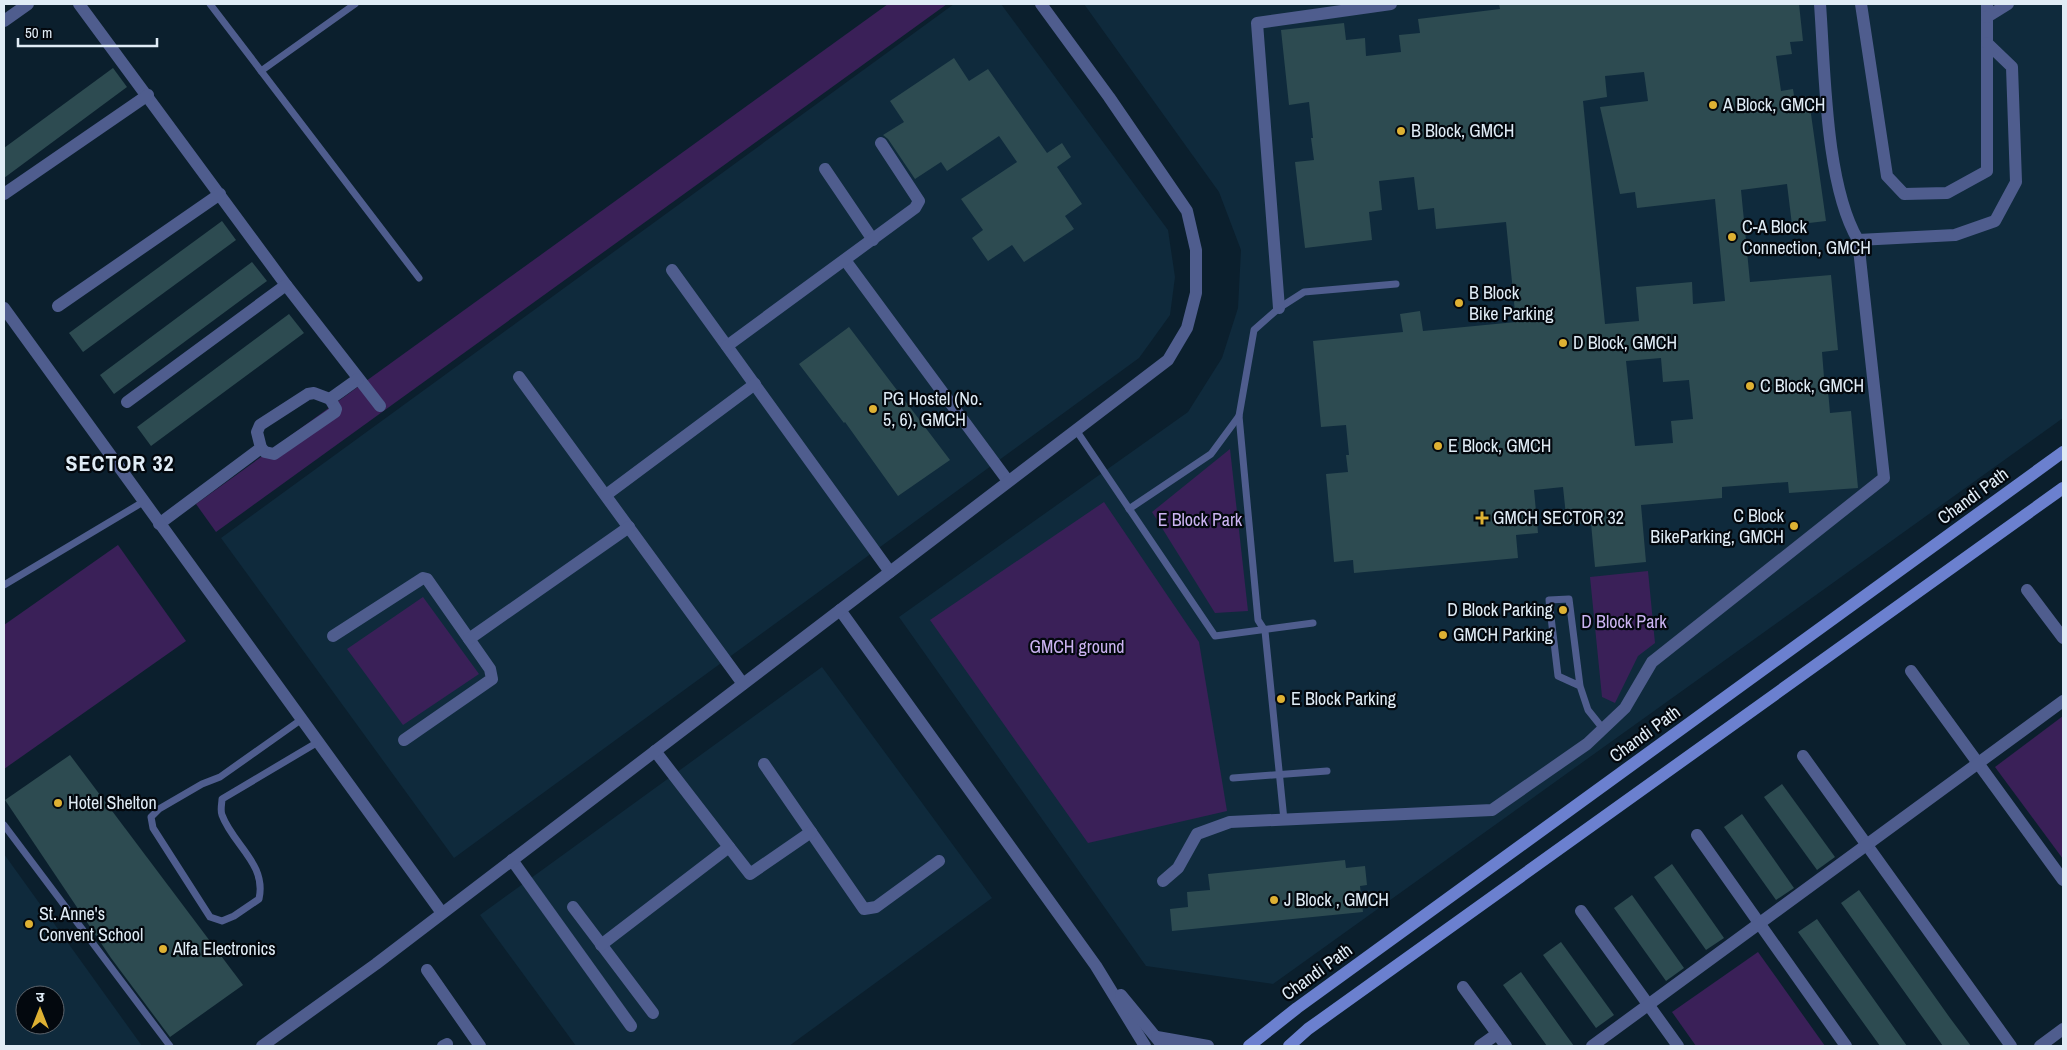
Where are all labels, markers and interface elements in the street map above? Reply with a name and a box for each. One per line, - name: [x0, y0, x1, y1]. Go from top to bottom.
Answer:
- scale bar: [18, 15, 156, 47]
- text: 50 m: [25, 22, 52, 43]
- place label: A Block, GMCH: [1722, 92, 1826, 117]
- marker: A Block, GMCH: [1707, 99, 1719, 111]
- place label: B Block, GMCH: [1411, 118, 1514, 143]
- marker: B Block, GMCH: [1395, 125, 1407, 137]
- place label: C-A Block Connection, GMCH: [1742, 214, 1871, 260]
- marker: C-A Block Connection, GMCH: [1726, 231, 1738, 243]
- place label: B Block Bike Parking: [1469, 280, 1554, 326]
- marker: B Block Bike Parking: [1453, 297, 1465, 309]
- place label: D Block, GMCH: [1573, 330, 1677, 355]
- marker: D Block, GMCH: [1557, 337, 1569, 349]
- place label: C Block, GMCH: [1760, 373, 1864, 398]
- marker: C Block, GMCH: [1744, 380, 1756, 392]
- place label: PG Hostel (No. 5, 6), GMCH: [883, 386, 982, 432]
- marker: PG Hostel (No. 5, 6), GMCH: [867, 403, 879, 415]
- place label: E Block, GMCH: [1448, 433, 1551, 458]
- marker: E Block, GMCH: [1432, 440, 1444, 452]
- district label: SECTOR 32: [66, 448, 174, 478]
- street label: Chandi Path: [1932, 461, 2013, 530]
- place label: C Block BikeParking, GMCH: [1650, 503, 1785, 549]
- place label: GMCH SECTOR 32: [1493, 505, 1624, 530]
- park label: E Block Park: [1158, 507, 1243, 532]
- marker: GMCH SECTOR 32: [1475, 511, 1489, 525]
- marker: C Block BikeParking, GMCH: [1788, 520, 1800, 532]
- place label: D Block Parking: [1447, 597, 1554, 622]
- marker: D Block Parking: [1557, 604, 1569, 616]
- park label: D Block Park: [1581, 609, 1667, 634]
- place label: GMCH Parking: [1453, 622, 1554, 647]
- marker: GMCH Parking: [1437, 629, 1449, 641]
- park label: GMCH ground: [1029, 634, 1125, 659]
- place label: E Block Parking: [1291, 686, 1397, 711]
- marker: E Block Parking: [1275, 693, 1287, 705]
- street label: Chandi Path: [1604, 699, 1685, 768]
- place label: Hotel Shelton: [68, 790, 157, 815]
- marker: Hotel Shelton: [52, 797, 64, 809]
- place label: J Block , GMCH: [1284, 887, 1389, 912]
- marker: J Block , GMCH: [1268, 894, 1280, 906]
- place label: St. Anne's Convent School: [39, 901, 143, 947]
- marker: St. Anne's Convent School: [23, 918, 35, 930]
- place label: Alfa Electronics: [172, 936, 276, 961]
- street label: Chandi Path: [1276, 937, 1357, 1006]
- marker: Alfa Electronics: [157, 943, 169, 955]
- north arrow: [15, 985, 65, 1035]
- text: उ: [36, 988, 45, 1006]

